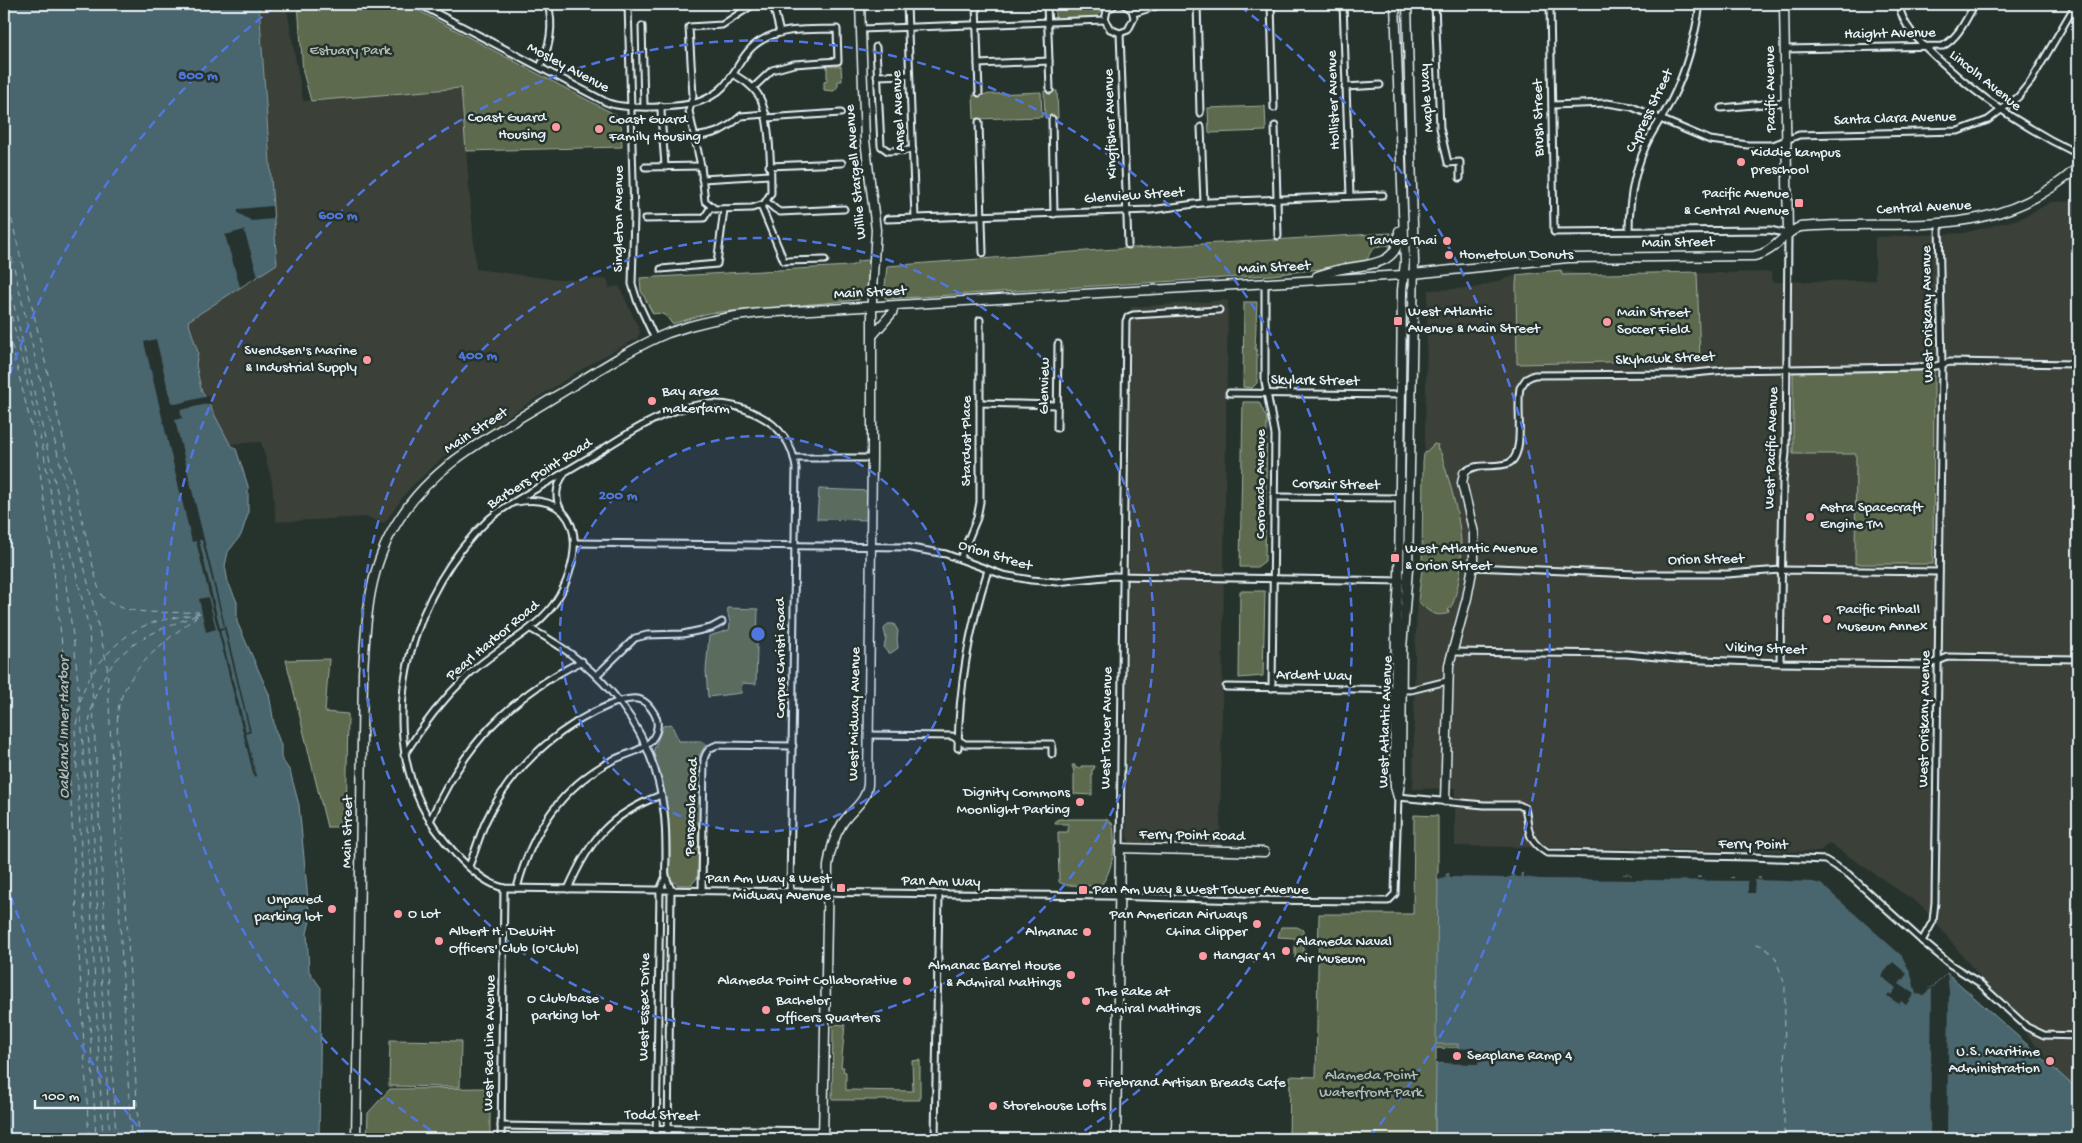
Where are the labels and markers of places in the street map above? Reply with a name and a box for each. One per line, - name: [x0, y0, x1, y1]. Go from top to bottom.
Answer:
- place label: Coast Guard Housing: [468, 109, 547, 144]
- place label: Coast Guard Family Housing: [608, 111, 701, 146]
- marker: Coast Guard Housing: [550, 121, 562, 133]
- marker: Coast Guard Family Housing: [593, 123, 605, 135]
- place label: Kiddie kampus preschool: [1750, 144, 1841, 179]
- marker: Kiddie kampus preschool: [1735, 156, 1747, 168]
- place label: Pacific Avenue & Central Avenue: [1684, 185, 1789, 220]
- marker: Pacific Avenue & Central Avenue: [1793, 197, 1805, 209]
- place label: TaMee Thai: [1367, 232, 1437, 250]
- marker: TaMee Thai: [1441, 235, 1453, 247]
- place label: Hometown Donuts: [1459, 246, 1574, 264]
- marker: Hometown Donuts: [1443, 249, 1455, 261]
- place label: West Atlantic Avenue & Main Street: [1408, 303, 1542, 338]
- place label: Main Street Soccer Field: [1617, 304, 1692, 339]
- marker: West Atlantic Avenue & Main Street: [1392, 315, 1404, 327]
- marker: Main Street Soccer Field: [1601, 316, 1613, 328]
- place label: Svendsen's Marine & Industrial Supply: [244, 342, 358, 377]
- marker: Svendsen's Marine & Industrial Supply: [361, 354, 373, 366]
- place label: Bay area makerfarm: [661, 383, 730, 418]
- marker: Bay area makerfarm: [646, 395, 658, 407]
- place label: Astra Spacecraft Engine TM: [1820, 499, 1925, 534]
- marker: Astra Spacecraft Engine TM: [1804, 511, 1816, 523]
- place label: West Atlantic Avenue & Orion Street: [1405, 540, 1538, 575]
- marker: West Atlantic Avenue & Orion Street: [1389, 552, 1401, 564]
- place label: Pacific Pinball Museum Annex: [1836, 601, 1928, 636]
- marker: Pacific Pinball Museum Annex: [1821, 613, 1833, 625]
- centre of rings: [749, 625, 767, 643]
- place label: Dignity Commons Moonlight Parking: [957, 784, 1070, 819]
- marker: Dignity Commons Moonlight Parking: [1074, 796, 1086, 808]
- place label: Pan Am Way & West Midway Avenue: [705, 870, 833, 905]
- place label: Pan Am Way & West Tower Avenue: [1092, 881, 1309, 899]
- marker: Pan Am Way & West Midway Avenue: [835, 882, 847, 894]
- marker: Pan Am Way & West Tower Avenue: [1077, 884, 1089, 896]
- place label: Unpaved parking lot: [254, 891, 324, 926]
- marker: Unpaved parking lot: [326, 903, 338, 915]
- place label: O Lot: [408, 905, 442, 923]
- place label: Pan American Airways China Clipper: [1109, 906, 1249, 941]
- marker: O Lot: [392, 908, 404, 920]
- marker: Pan American Airways China Clipper: [1251, 918, 1263, 930]
- place label: Albert H. DeWitt Officers' Club (O'Club): [449, 923, 579, 958]
- place label: Almanac: [1025, 923, 1078, 941]
- marker: Almanac: [1081, 926, 1093, 938]
- place label: Alameda Naval Air Museum: [1296, 933, 1392, 968]
- marker: Albert H. DeWitt Officers' Club (O'Club): [433, 935, 445, 947]
- marker: Alameda Naval Air Museum: [1280, 945, 1292, 957]
- place label: Hangar 41: [1213, 947, 1276, 965]
- marker: Hangar 41: [1197, 950, 1209, 962]
- place label: Almanac Barrel House & Admiral Maltings: [928, 957, 1061, 992]
- marker: Almanac Barrel House & Admiral Maltings: [1065, 969, 1077, 981]
- place label: Alameda Point Collaborative: [717, 972, 897, 990]
- marker: Alameda Point Collaborative: [901, 975, 913, 987]
- place label: The Rake at Admiral Maltings: [1095, 983, 1201, 1018]
- place label: O Club/base parking lot: [527, 990, 601, 1025]
- place label: Bachelor Officers Quarters: [775, 992, 881, 1027]
- marker: The Rake at Admiral Maltings: [1080, 995, 1092, 1007]
- marker: O Club/base parking lot: [603, 1002, 615, 1014]
- marker: Bachelor Officers Quarters: [760, 1004, 772, 1016]
- place label: U.S. Maritime Administration: [1949, 1043, 2040, 1078]
- place label: Seaplane Ramp 4: [1467, 1047, 1572, 1065]
- marker: Seaplane Ramp 4: [1451, 1050, 1463, 1062]
- marker: U.S. Maritime Administration: [2044, 1055, 2056, 1067]
- place label: Firebrand Artisan Breads Cafe: [1096, 1074, 1286, 1092]
- marker: Firebrand Artisan Breads Cafe: [1081, 1077, 1093, 1089]
- place label: Storehouse Lofts: [1003, 1097, 1107, 1115]
- marker: Storehouse Lofts: [987, 1100, 999, 1112]

